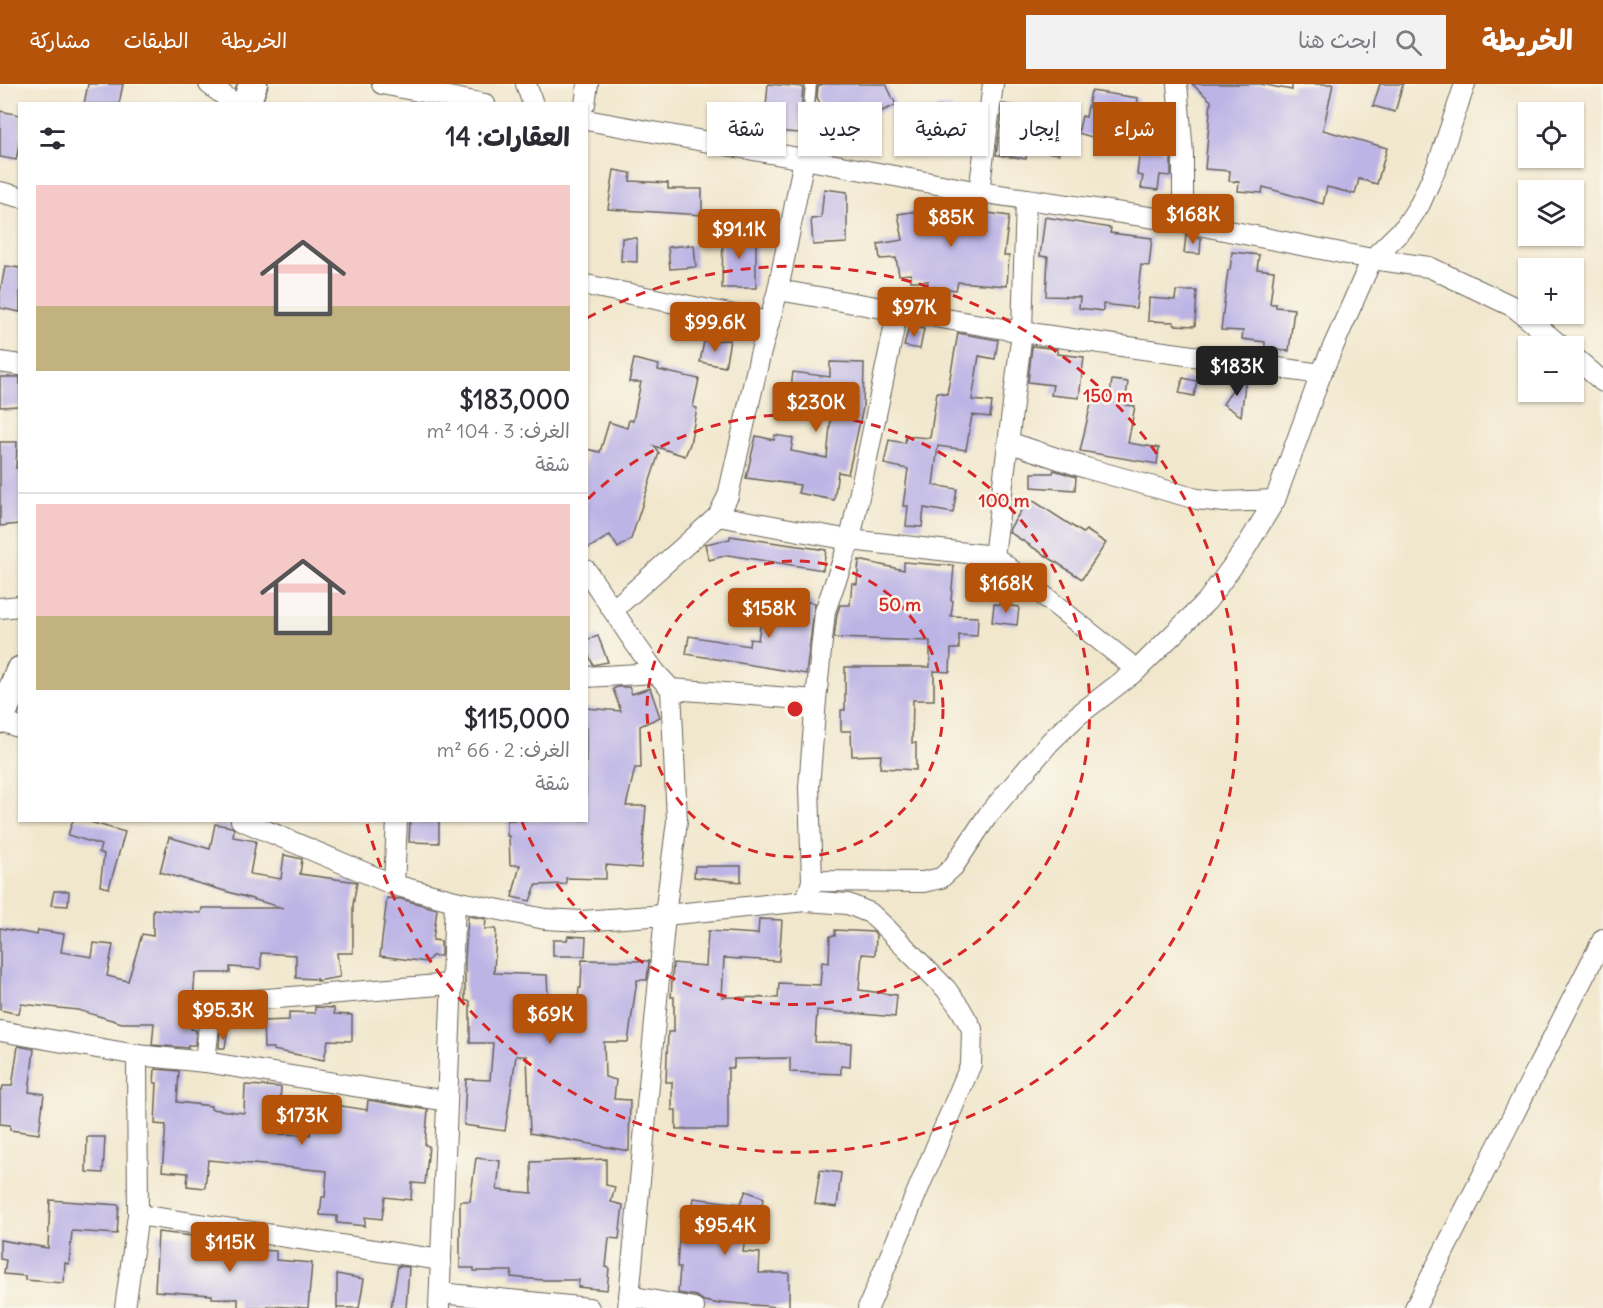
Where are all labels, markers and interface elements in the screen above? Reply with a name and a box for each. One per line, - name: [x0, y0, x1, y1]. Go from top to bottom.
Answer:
- search box: [1026, 15, 1446, 69]
- text: الخريطة: [1482, 22, 1573, 58]
- text: ابحث هنا: [1298, 26, 1377, 54]
- icon: search: [1392, 26, 1425, 59]
- text: مشاركة: [30, 27, 91, 54]
- text: الطبقات: [124, 27, 189, 54]
- text: الخريطة: [222, 27, 287, 54]
- chip: شقة: [707, 102, 786, 156]
- chip: جديد: [798, 102, 882, 156]
- chip: تصفية: [894, 102, 988, 156]
- chip: إيجار: [1000, 102, 1081, 156]
- chip: شراء: [1093, 102, 1176, 156]
- map controls: [1518, 102, 1584, 402]
- button: locate: [1518, 102, 1584, 168]
- text: العقارات: 14: [445, 120, 570, 153]
- icon: filters: [36, 122, 69, 155]
- button: layers: [1518, 180, 1584, 246]
- pin: $168K: [1151, 194, 1235, 245]
- pin: $85K: [915, 197, 987, 248]
- text: $168K: [1166, 201, 1220, 226]
- text: $85K: [928, 204, 974, 229]
- pin: $91.1K: [690, 209, 788, 260]
- text: $91.1K: [712, 216, 766, 241]
- icon: home: [249, 224, 357, 332]
- button: +: [1518, 258, 1584, 324]
- pin: $97K: [878, 287, 950, 338]
- text: $97K: [892, 294, 936, 319]
- pin: $99.6K: [666, 302, 764, 353]
- text: $99.6K: [684, 309, 746, 334]
- button: −: [1518, 336, 1584, 402]
- pin: $183K: [1195, 346, 1279, 397]
- text: $183K: [1210, 353, 1264, 378]
- pin: $230K: [774, 382, 858, 433]
- text: $183,000: [459, 383, 570, 416]
- text: 150 m: [1083, 384, 1133, 407]
- text: $230K: [787, 389, 845, 414]
- text: الغرف: 3 · 104 m²: [427, 418, 570, 443]
- text: شقة: [535, 451, 570, 476]
- text: 100 m: [979, 489, 1030, 512]
- icon: home: [249, 543, 357, 651]
- pin: $168K: [964, 563, 1048, 614]
- text: $168K: [979, 570, 1033, 595]
- pin: $158K: [727, 588, 811, 639]
- text: 50 m: [879, 593, 921, 616]
- text: $158K: [742, 595, 796, 620]
- centre of rings: [785, 699, 805, 719]
- text: $115,000: [464, 702, 570, 735]
- text: الغرف: 2 · 66 m²: [437, 737, 570, 762]
- text: شقة: [535, 770, 570, 795]
- pin: $95.3K: [174, 990, 272, 1041]
- pin: $69K: [514, 994, 586, 1045]
- text: $95.3K: [192, 997, 254, 1022]
- text: $69K: [527, 1001, 573, 1026]
- pin: $173K: [260, 1095, 344, 1146]
- text: $173K: [276, 1102, 328, 1127]
- pin: $95.4K: [676, 1205, 774, 1256]
- text: $95.4K: [694, 1212, 756, 1237]
- pin: $115K: [188, 1222, 272, 1273]
- text: $115K: [205, 1229, 255, 1254]

